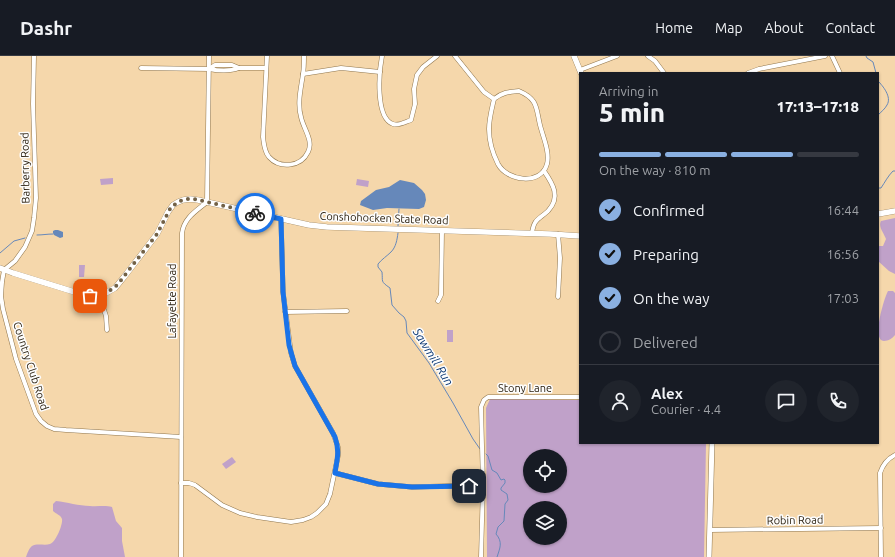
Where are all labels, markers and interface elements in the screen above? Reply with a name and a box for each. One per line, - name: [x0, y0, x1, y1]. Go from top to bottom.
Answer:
- text: Dashr: [20, 17, 72, 39]
- text: Home: [655, 20, 693, 36]
- text: Map: [715, 20, 743, 36]
- text: About: [765, 20, 804, 36]
- text: Contact: [826, 20, 875, 36]
- text: Arriving in: [599, 84, 658, 98]
- text: 5 min: [599, 98, 665, 127]
- text: 17:13–17:18: [776, 98, 859, 115]
- street label: Barberry Road: [18, 132, 32, 204]
- text: On the way · 810 m: [599, 163, 711, 177]
- courier: [235, 193, 275, 233]
- icon: check: [599, 199, 621, 221]
- icon: bike: [244, 202, 266, 224]
- text: Confirmed: [633, 202, 705, 219]
- text: 16:44: [826, 203, 859, 217]
- street label: Conshohocken State Road: [319, 210, 449, 226]
- icon: check: [599, 243, 621, 265]
- text: Preparing: [633, 246, 699, 263]
- text: 16:56: [826, 247, 859, 261]
- street label: Lafayette Road: [166, 263, 178, 339]
- pin: [73, 279, 107, 313]
- icon: bag: [79, 285, 101, 307]
- icon: check: [599, 287, 621, 309]
- text: On the way: [633, 290, 709, 307]
- text: 17:03: [826, 291, 859, 305]
- street label: Country Club Road: [11, 320, 51, 412]
- water label: Sawmill Run: [410, 325, 456, 388]
- text: Delivered: [633, 334, 698, 351]
- button: person: [599, 380, 641, 422]
- button: chat: [765, 380, 807, 422]
- button: phone: [817, 380, 859, 422]
- street label: Stony Lane: [498, 382, 552, 394]
- text: Alex: [651, 385, 683, 402]
- text: Courier · 4.4: [651, 402, 721, 416]
- map controls: [523, 449, 567, 545]
- button: locate: [523, 449, 567, 493]
- pin: [452, 469, 486, 503]
- icon: home: [458, 475, 480, 497]
- button: layers: [523, 501, 567, 545]
- street label: Robin Road: [767, 514, 823, 526]

